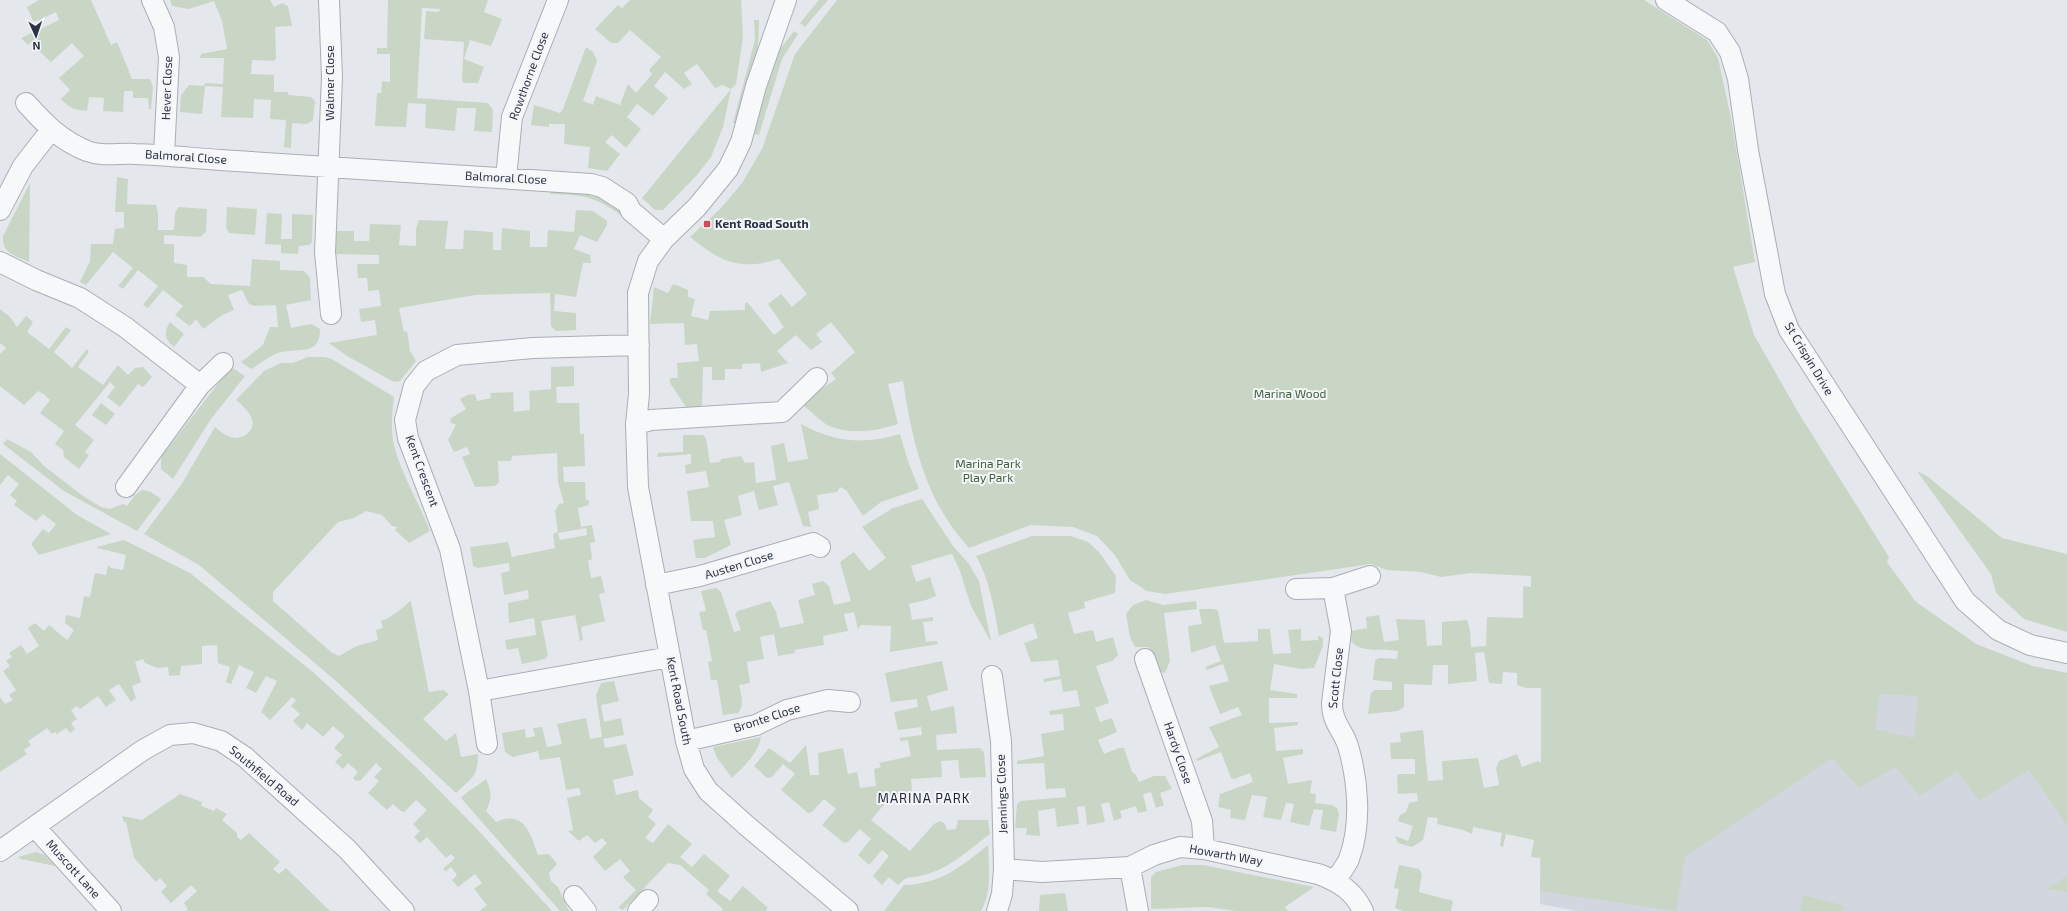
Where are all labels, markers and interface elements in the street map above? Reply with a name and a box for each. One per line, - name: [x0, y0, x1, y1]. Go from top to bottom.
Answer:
- north arrow: [16, 16, 56, 56]
- street label: Rowthorne Close: [506, 30, 551, 122]
- text: N: [32, 40, 41, 53]
- street label: Walmer Close: [322, 45, 336, 121]
- street label: Hever Close: [158, 56, 174, 120]
- street label: Balmoral Close: [145, 146, 227, 166]
- street label: Balmoral Close: [465, 168, 547, 186]
- place label: Kent Road South: [715, 216, 809, 230]
- marker: Kent Road South: [702, 219, 712, 229]
- street label: St Crispin Drive: [1783, 319, 1837, 398]
- park label: Marina Wood: [1254, 386, 1326, 400]
- street label: Kent Crescent: [403, 433, 443, 509]
- park label: Marina Park Play Park: [955, 456, 1021, 484]
- street label: Austen Close: [703, 547, 775, 581]
- street label: Scott Close: [1325, 647, 1345, 709]
- street label: Kent Road South: [665, 655, 695, 746]
- street label: Bronte Close: [732, 700, 802, 734]
- street label: Hardy Close: [1162, 720, 1196, 786]
- street label: Southfield Road: [227, 742, 302, 808]
- street label: Jennings Close: [993, 754, 1009, 834]
- district label: MARINA PARK: [878, 790, 970, 806]
- street label: Muscott Lane: [44, 836, 104, 901]
- street label: Howarth Way: [1188, 841, 1265, 867]

